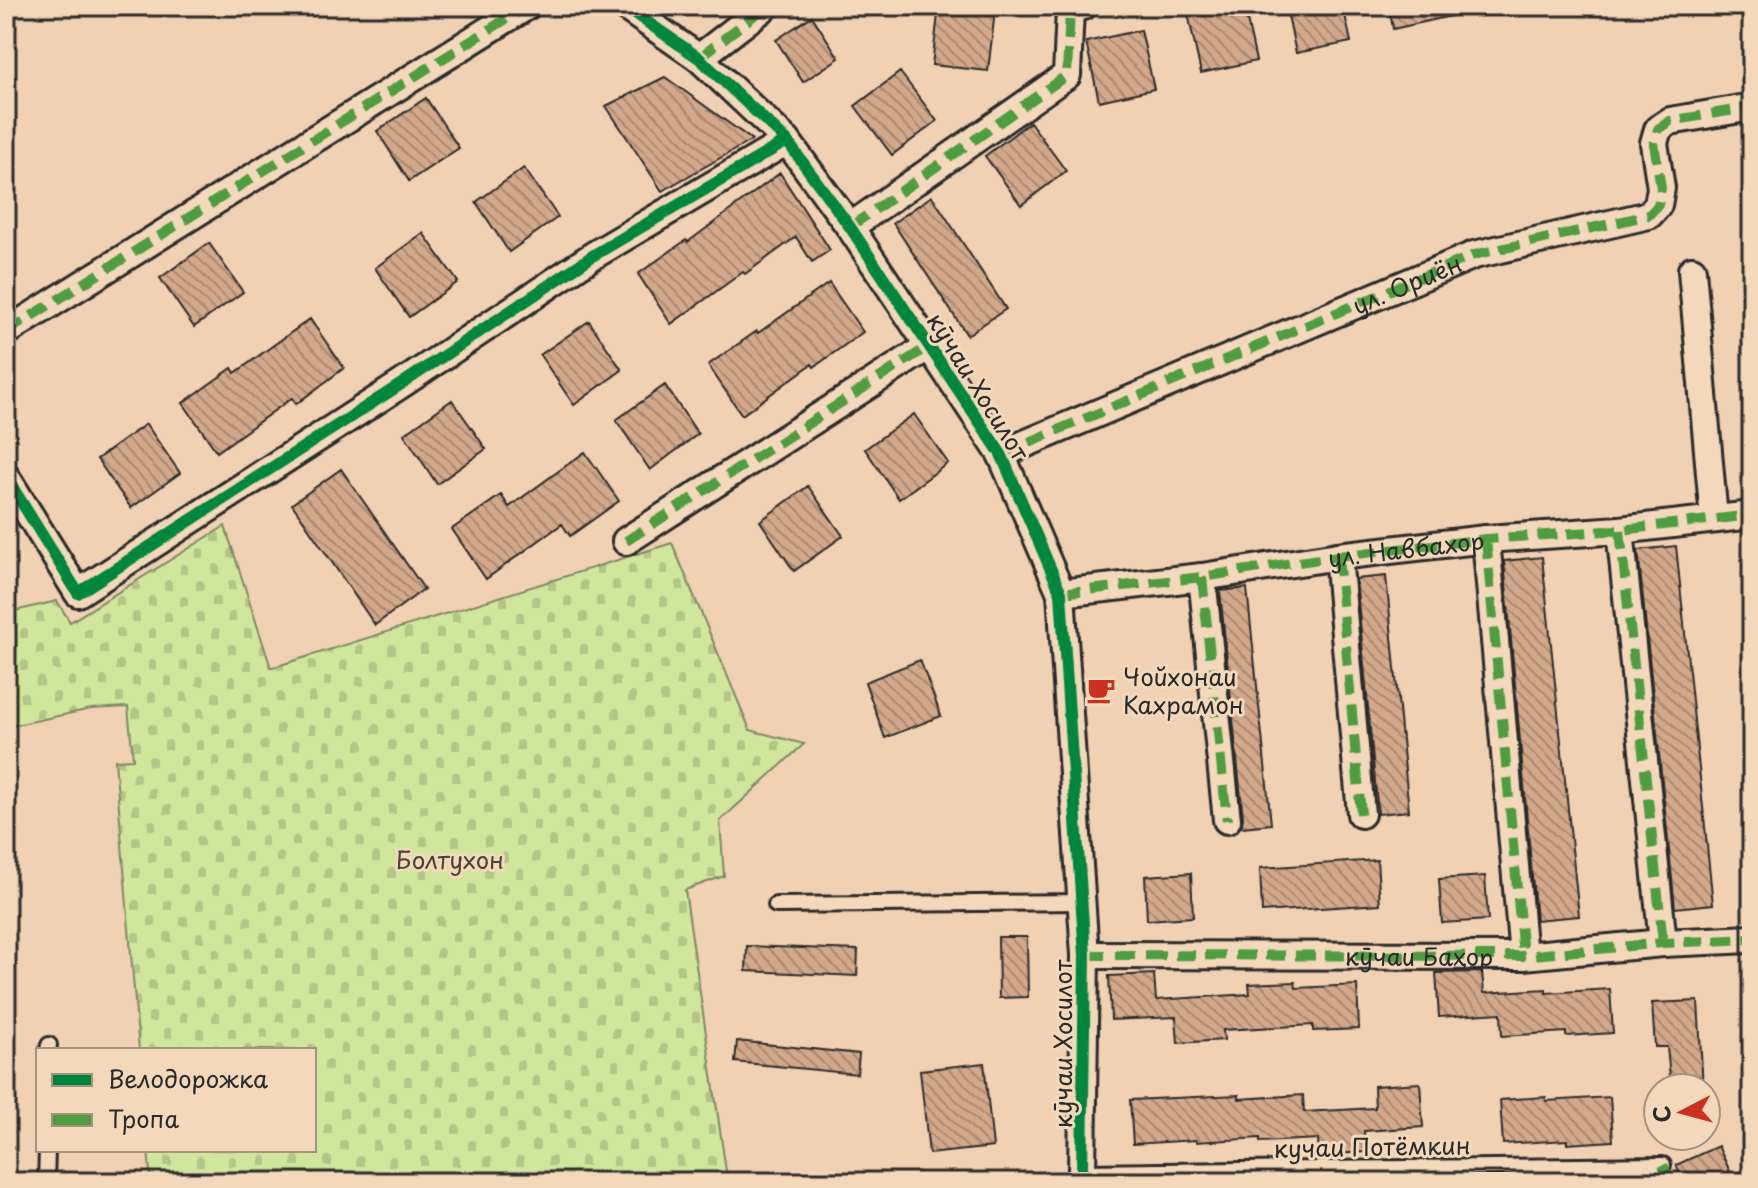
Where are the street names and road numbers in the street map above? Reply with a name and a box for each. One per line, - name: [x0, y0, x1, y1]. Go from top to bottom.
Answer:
- street label: ул. Ориён: [1346, 244, 1467, 322]
- street label: кӯчаи Хосилот: [919, 305, 1039, 467]
- street label: ул. Навбахор: [1325, 521, 1486, 575]
- street label: кӯчаи Баҳор: [1345, 938, 1493, 974]
- street label: кӯчаи Хосилот: [1044, 959, 1080, 1128]
- street label: кучаи Потёмкин: [1273, 1126, 1471, 1166]

